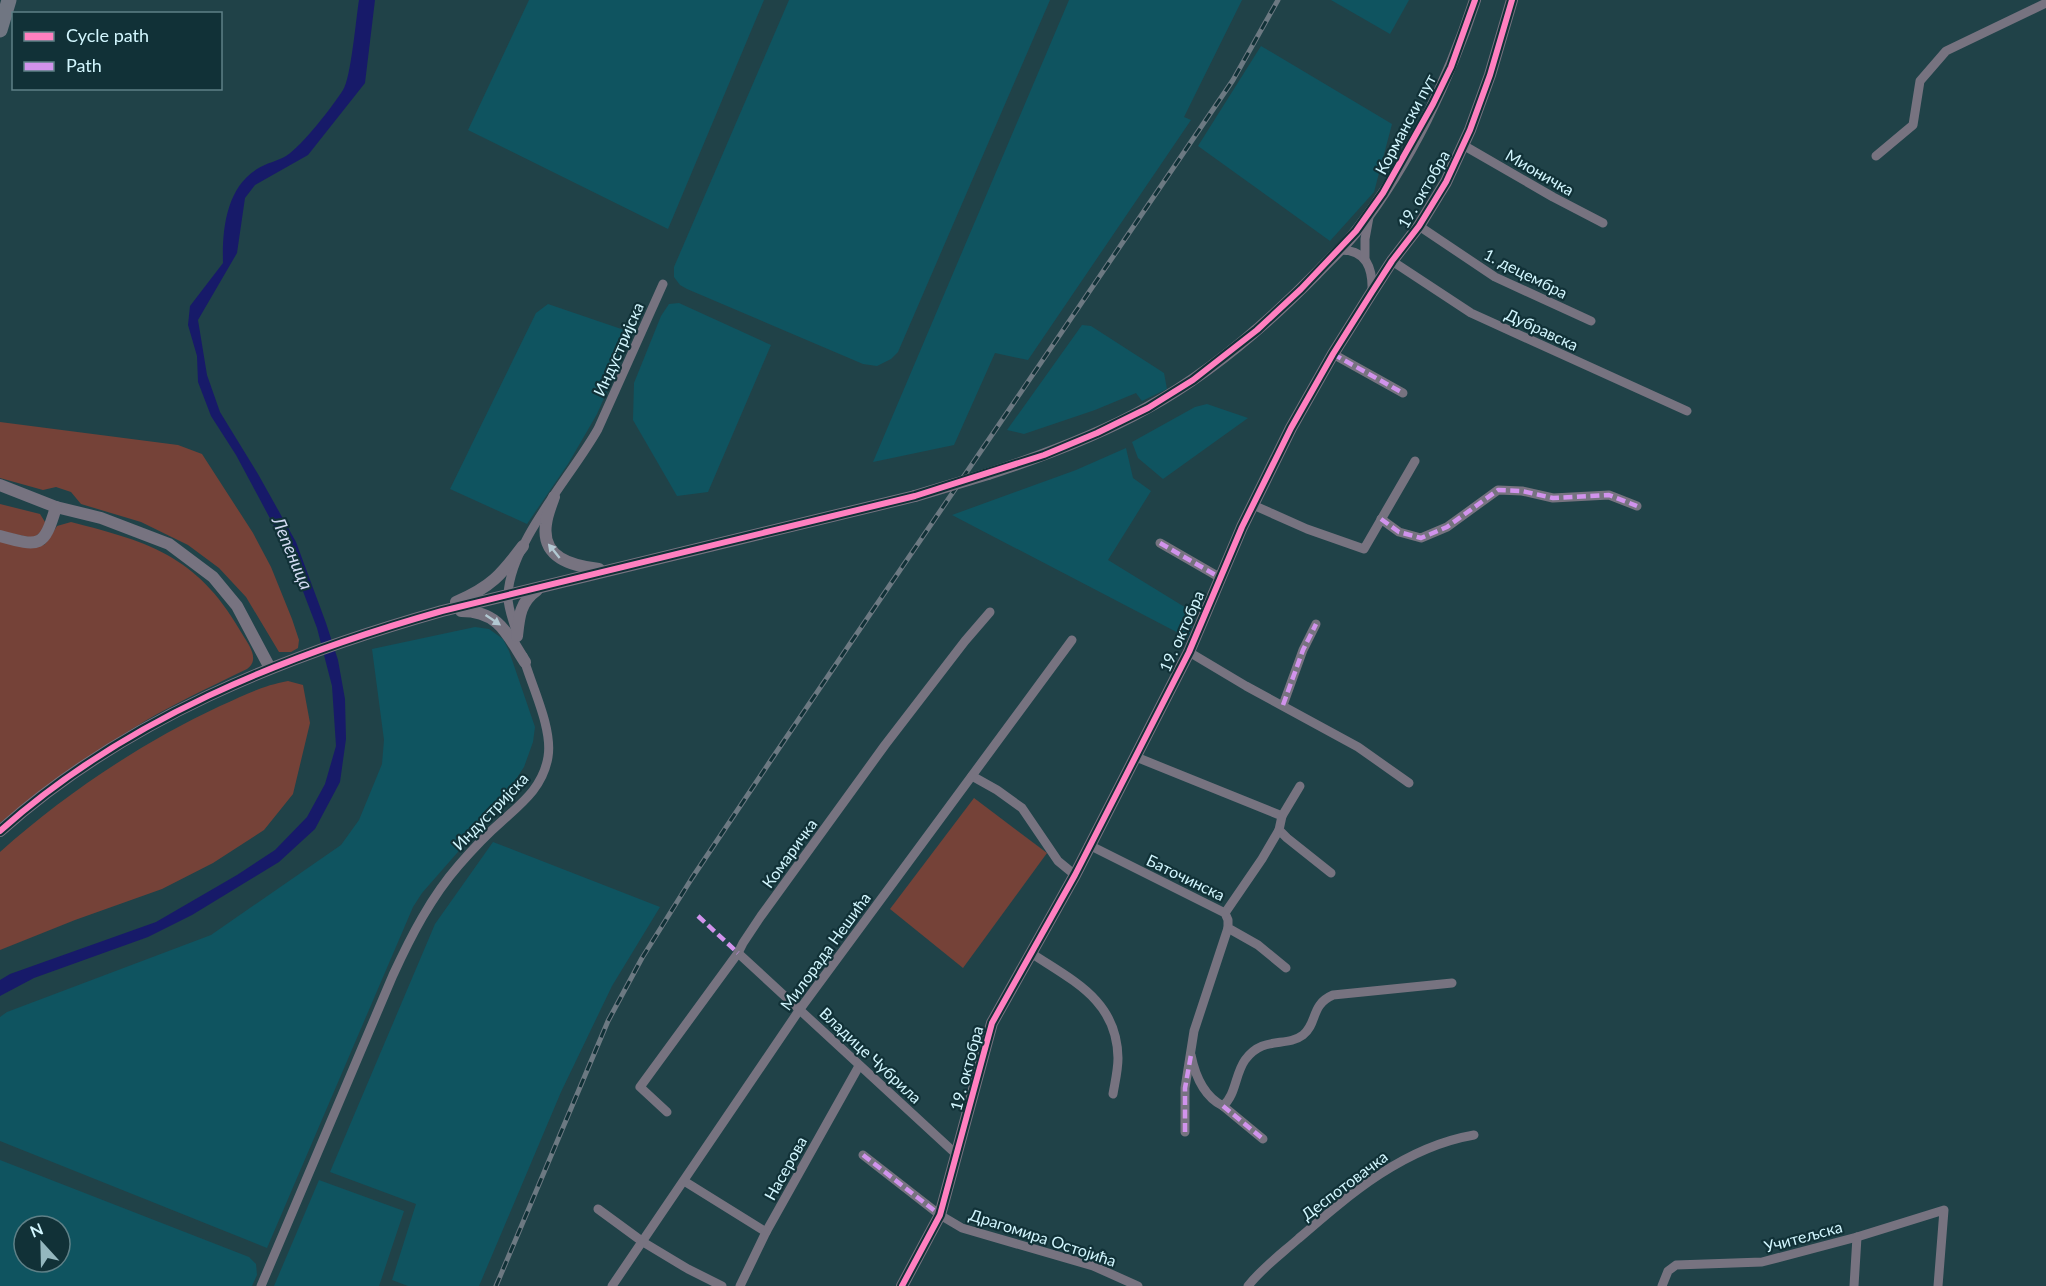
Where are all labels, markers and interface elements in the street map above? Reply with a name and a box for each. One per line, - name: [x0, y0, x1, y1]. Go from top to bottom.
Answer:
- legend: [12, 12, 222, 90]
- text: Cycle path: [66, 24, 149, 46]
- text: Path: [66, 54, 102, 76]
- street label: Кормански пут: [1371, 71, 1439, 177]
- street label: Мионичка: [1502, 145, 1578, 199]
- street label: 19. октобра: [1393, 147, 1453, 231]
- street label: 1. децембра: [1481, 244, 1571, 302]
- street label: Индустријска: [589, 299, 647, 399]
- street label: Дубравска: [1503, 304, 1581, 354]
- water label: Лепеница: [267, 512, 318, 593]
- one-way arrow: [547, 543, 560, 559]
- street label: 19. октобра: [1155, 587, 1207, 675]
- one-way arrow: [485, 614, 501, 626]
- street label: Индустријска: [448, 768, 532, 854]
- street label: Комаричка: [757, 815, 821, 891]
- street label: Баточинска: [1144, 850, 1228, 904]
- street label: Милорада Нешића: [776, 888, 874, 1014]
- street label: Владице Чубрила: [816, 1003, 926, 1107]
- street label: 19. октобра: [946, 1024, 986, 1112]
- street label: Насерова: [760, 1133, 810, 1203]
- street label: Деспотовачка: [1297, 1146, 1391, 1224]
- street label: Драгомира Остојића: [967, 1204, 1119, 1270]
- north arrow: [12, 1214, 72, 1274]
- street label: Учитељска: [1762, 1216, 1844, 1256]
- text: N: [27, 1219, 45, 1241]

